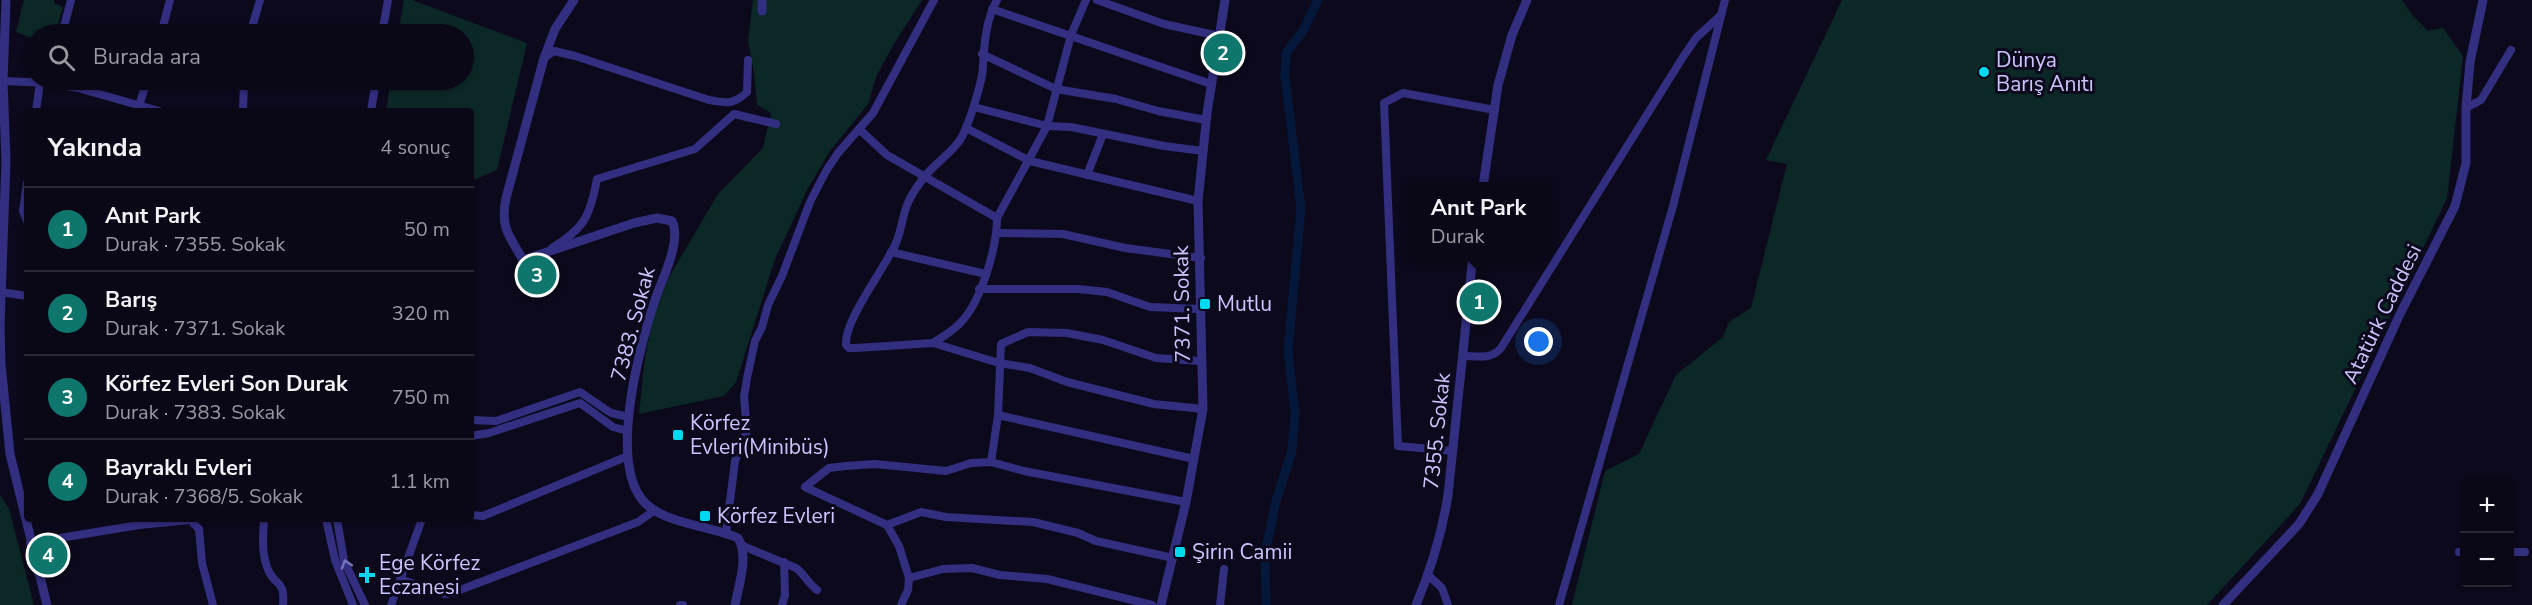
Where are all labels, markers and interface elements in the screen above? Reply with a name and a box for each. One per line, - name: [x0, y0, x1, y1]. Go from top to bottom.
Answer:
- search box: [24, 24, 474, 90]
- pin: 2: [1204, 31, 1242, 76]
- icon: search: [45, 41, 78, 74]
- text: Burada ara: [93, 42, 201, 72]
- place label: Dünya Barış Anıtı: [1996, 46, 2094, 98]
- marker: Dünya Barış Anıtı: [1977, 65, 1991, 79]
- text: Yakında: [48, 130, 142, 165]
- text: 4 sonuç: [380, 134, 450, 161]
- popup: [1408, 182, 1549, 260]
- text: Anıt Park: [1431, 193, 1526, 223]
- text: Anıt Park: [105, 201, 201, 231]
- text: 1: [62, 216, 74, 243]
- text: 50 m: [404, 216, 450, 243]
- text: Durak: [1431, 223, 1484, 250]
- text: Durak · 7355. Sokak: [105, 231, 285, 258]
- street label: Atatürk Caddesi: [2336, 240, 2428, 388]
- street label: 7371. Sokak: [1167, 245, 1197, 363]
- pin: 3: [518, 252, 556, 298]
- street label: 7383. Sokak: [604, 263, 662, 384]
- pin: 1: [1460, 280, 1498, 324]
- text: Barış: [105, 285, 157, 315]
- place label: Mutlu: [1217, 290, 1272, 318]
- marker: Mutlu: [1198, 297, 1212, 311]
- text: 2: [62, 300, 74, 327]
- text: 320 m: [392, 300, 450, 327]
- text: Durak · 7371. Sokak: [105, 315, 285, 342]
- your location: [1524, 327, 1553, 356]
- text: Körfez Evleri Son Durak: [105, 369, 348, 399]
- street label: 7355. Sokak: [1417, 371, 1457, 491]
- text: 3: [62, 384, 74, 411]
- text: 750 m: [392, 384, 450, 411]
- text: Durak · 7383. Sokak: [105, 399, 285, 426]
- place label: Körfez Evleri(Minibüs): [690, 409, 830, 461]
- marker: Körfez Evleri(Minibüs): [671, 428, 685, 442]
- text: Bayraklı Evleri: [105, 453, 252, 483]
- text: 4: [62, 468, 74, 495]
- text: 1.1 km: [389, 468, 450, 495]
- map controls: [2460, 479, 2514, 587]
- button: +: [2460, 479, 2514, 533]
- text: Durak · 7368/5. Sokak: [105, 483, 303, 510]
- place label: Körfez Evleri: [717, 502, 835, 530]
- marker: Körfez Evleri: [698, 509, 712, 523]
- pin: 4: [28, 532, 68, 578]
- button: −: [2460, 533, 2514, 587]
- place label: Şirin Camii: [1192, 538, 1292, 566]
- marker: Şirin Camii: [1173, 545, 1187, 559]
- place label: Ege Körfez Eczanesi: [379, 549, 480, 601]
- one-way arrow: [341, 559, 353, 570]
- marker: Ege Körfez Eczanesi: [360, 568, 374, 582]

